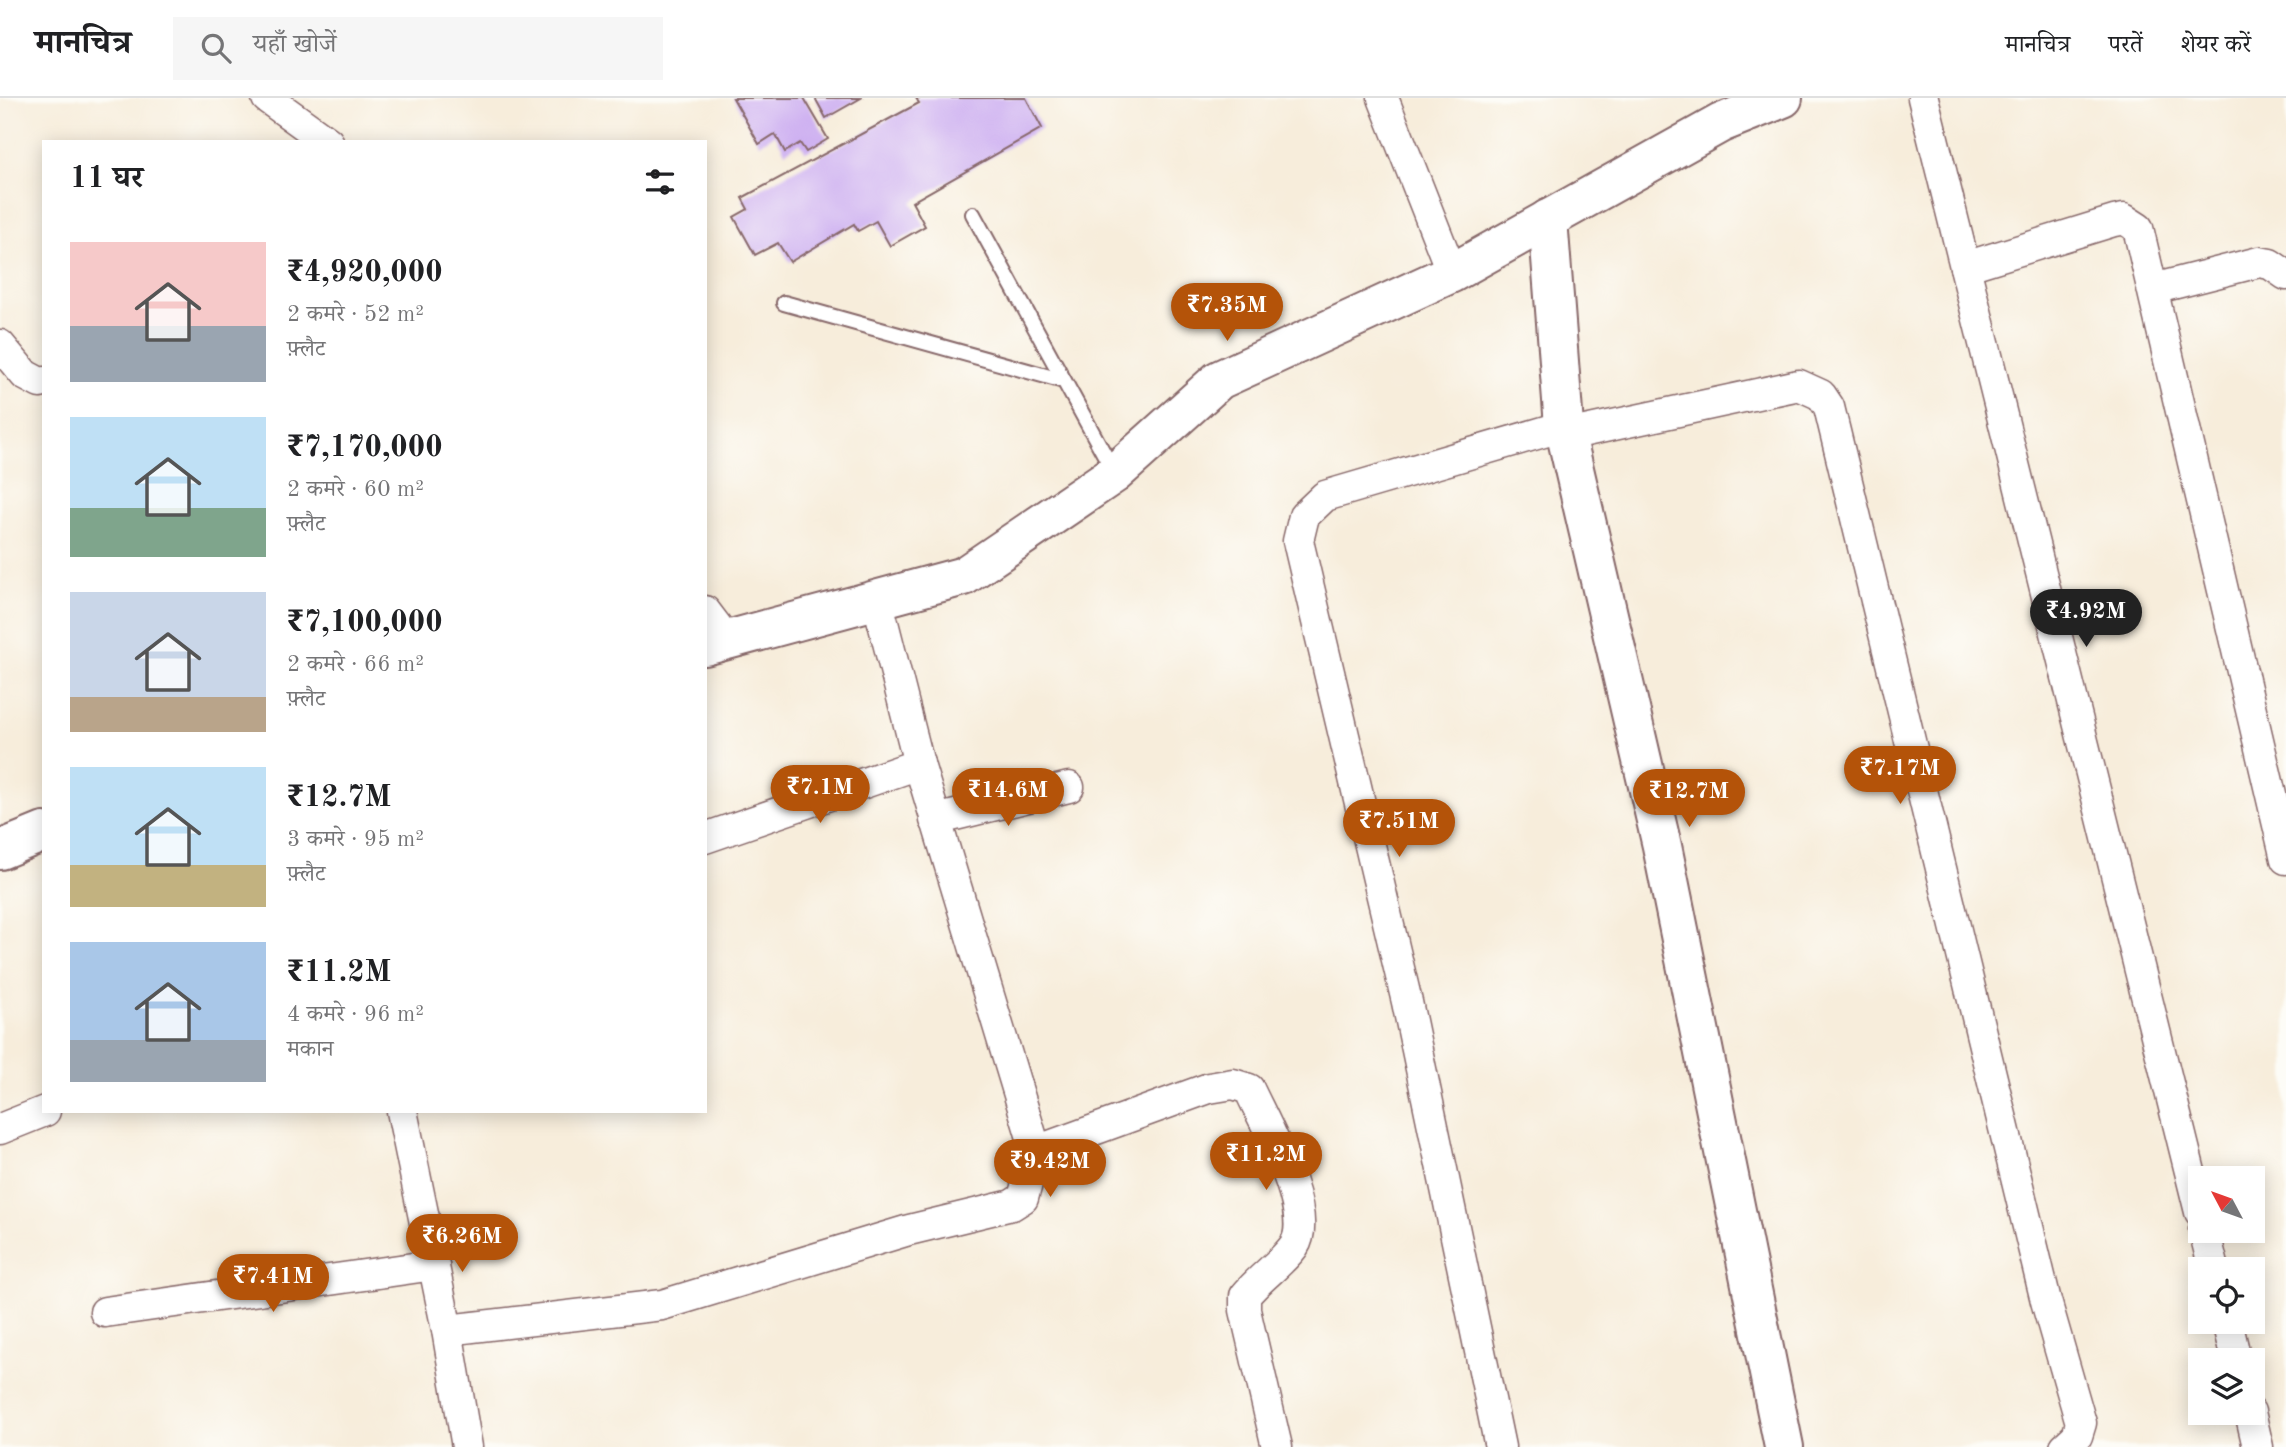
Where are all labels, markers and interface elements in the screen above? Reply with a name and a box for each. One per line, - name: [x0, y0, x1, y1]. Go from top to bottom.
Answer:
- search box: [173, 17, 663, 80]
- text: मानचित्र: [35, 28, 131, 61]
- icon: search: [197, 29, 235, 67]
- text: यहाँ खोजें: [253, 32, 337, 58]
- text: मानचित्र: [2005, 34, 2070, 58]
- text: परतें: [2108, 34, 2143, 58]
- text: शेयर करें: [2181, 34, 2251, 58]
- icon: filters: [641, 163, 679, 201]
- text: 11 घर: [70, 164, 143, 194]
- text: ₹4,920,000: [287, 258, 443, 288]
- icon: home: [126, 270, 210, 354]
- pin: ₹7.35M: [1170, 284, 1284, 343]
- text: ₹7.35M: [1187, 294, 1267, 317]
- text: 2 कमरे · 52 m²: [287, 303, 424, 326]
- text: फ़्लैट: [287, 338, 325, 361]
- text: ₹7,170,000: [287, 433, 443, 463]
- icon: home: [126, 445, 210, 529]
- text: 2 कमरे · 60 m²: [287, 478, 424, 501]
- text: फ़्लैट: [287, 513, 325, 536]
- pin: ₹4.92M: [2029, 589, 2143, 649]
- text: ₹4.92M: [2046, 600, 2126, 623]
- text: ₹7,100,000: [287, 608, 443, 638]
- icon: home: [126, 620, 210, 704]
- text: 2 कमरे · 66 m²: [287, 653, 424, 676]
- text: फ़्लैट: [287, 688, 325, 711]
- pin: ₹7.17M: [1843, 746, 1957, 806]
- text: ₹7.17M: [1860, 757, 1940, 780]
- pin: ₹7.1M: [771, 766, 869, 825]
- pin: ₹14.6M: [951, 768, 1065, 828]
- pin: ₹12.7M: [1632, 770, 1746, 829]
- text: ₹7.1M: [787, 776, 853, 799]
- text: ₹14.6M: [968, 779, 1048, 802]
- text: ₹12.7M: [1649, 780, 1729, 803]
- text: ₹12.7M: [287, 783, 391, 813]
- icon: home: [126, 795, 210, 879]
- pin: ₹7.51M: [1342, 800, 1456, 859]
- text: ₹7.51M: [1359, 810, 1439, 833]
- text: 3 कमरे · 95 m²: [287, 828, 424, 851]
- text: फ़्लैट: [287, 863, 325, 886]
- text: ₹11.2M: [287, 958, 391, 988]
- icon: home: [126, 970, 210, 1054]
- text: 4 कमरे · 96 m²: [287, 1003, 424, 1026]
- text: मकान: [287, 1038, 334, 1061]
- pin: ₹11.2M: [1209, 1132, 1323, 1192]
- pin: ₹9.42M: [993, 1140, 1107, 1199]
- text: ₹11.2M: [1226, 1143, 1306, 1166]
- text: ₹9.42M: [1010, 1150, 1090, 1173]
- north arrow: [2188, 1166, 2264, 1242]
- map controls: [2188, 1166, 2265, 1425]
- pin: ₹6.26M: [405, 1214, 519, 1274]
- text: ₹6.26M: [422, 1225, 502, 1248]
- pin: ₹7.41M: [216, 1254, 330, 1314]
- button: locate: [2188, 1257, 2265, 1334]
- text: ₹7.41M: [233, 1265, 313, 1288]
- button: layers: [2188, 1348, 2265, 1425]

